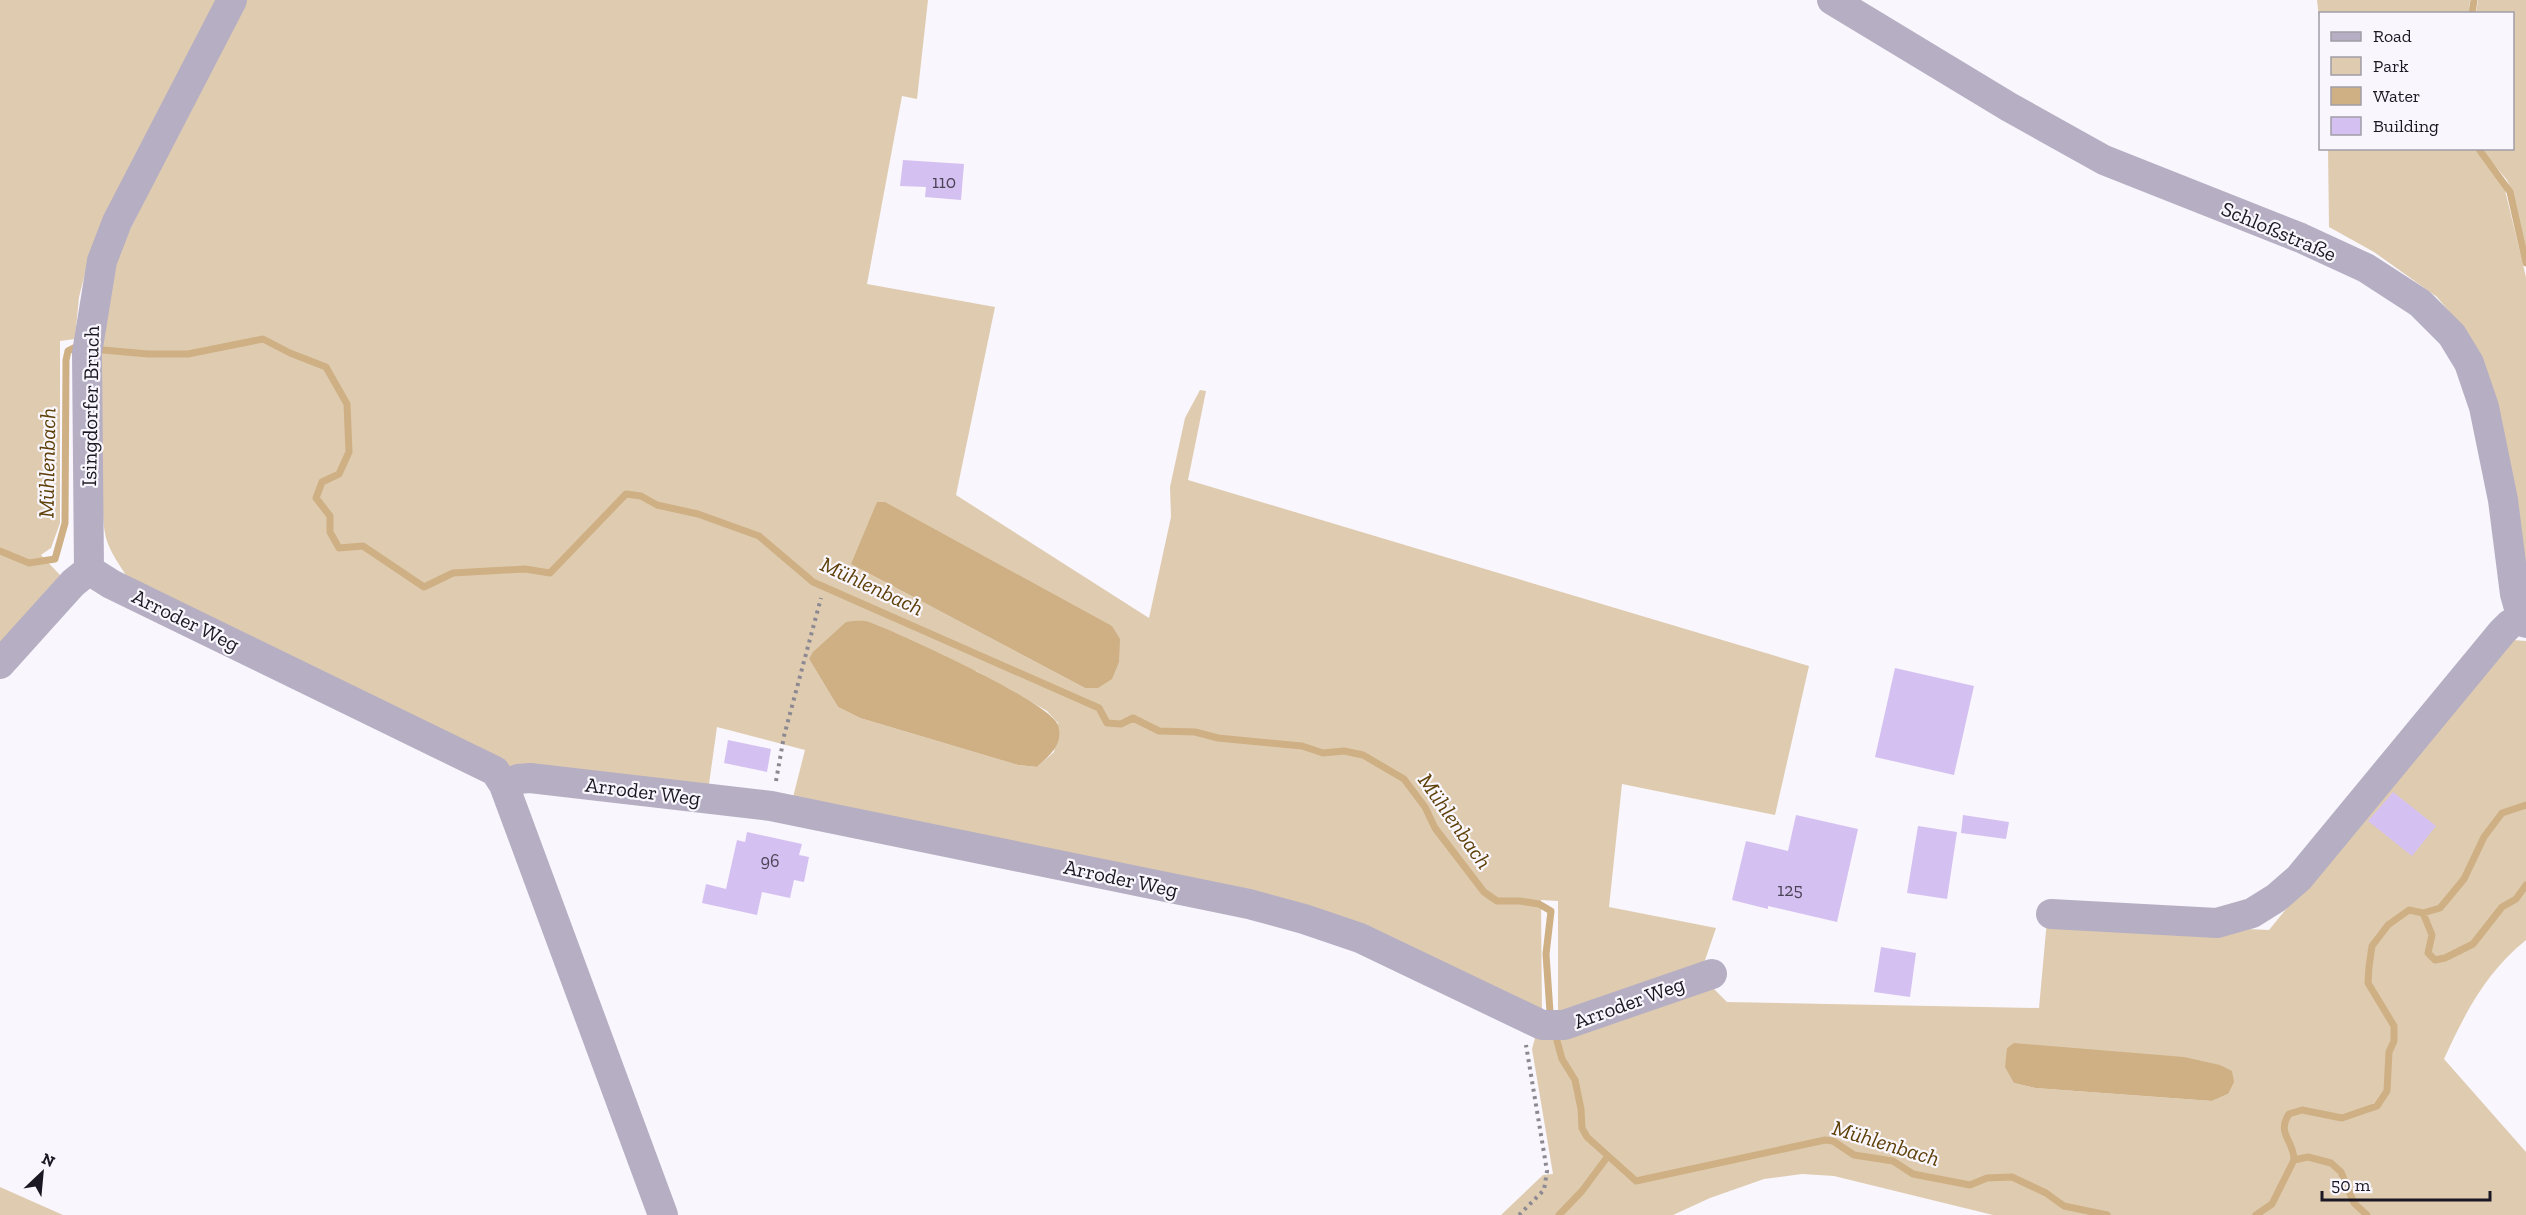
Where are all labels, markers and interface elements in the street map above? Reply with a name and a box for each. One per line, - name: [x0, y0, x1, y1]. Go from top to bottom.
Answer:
- legend: [2319, 12, 2514, 150]
- text: Road: [2373, 25, 2412, 47]
- text: Park: [2373, 55, 2409, 77]
- text: Water: [2373, 85, 2420, 107]
- text: Building: [2373, 115, 2439, 137]
- house number: 110: [932, 171, 956, 193]
- street label: Schloßstraße: [2218, 196, 2340, 266]
- street label: Isingdorfer Bruch: [76, 325, 104, 487]
- water label: Mühlenbach: [33, 408, 61, 518]
- water label: Mühlenbach: [816, 550, 928, 622]
- street label: Arroder Weg: [128, 583, 244, 657]
- water label: Mühlenbach: [1412, 768, 1498, 874]
- street label: Arroder Weg: [584, 772, 703, 811]
- house number: 96: [760, 850, 780, 872]
- street label: Arroder Weg: [1062, 854, 1181, 902]
- house number: 125: [1777, 879, 1803, 901]
- street label: Arroder Weg: [1570, 970, 1688, 1034]
- water label: Mühlenbach: [1829, 1114, 1943, 1172]
- north arrow: [12, 1143, 72, 1203]
- text: N: [39, 1149, 58, 1171]
- scale bar: [2322, 1164, 2490, 1202]
- text: 50 m: [2331, 1174, 2371, 1196]

